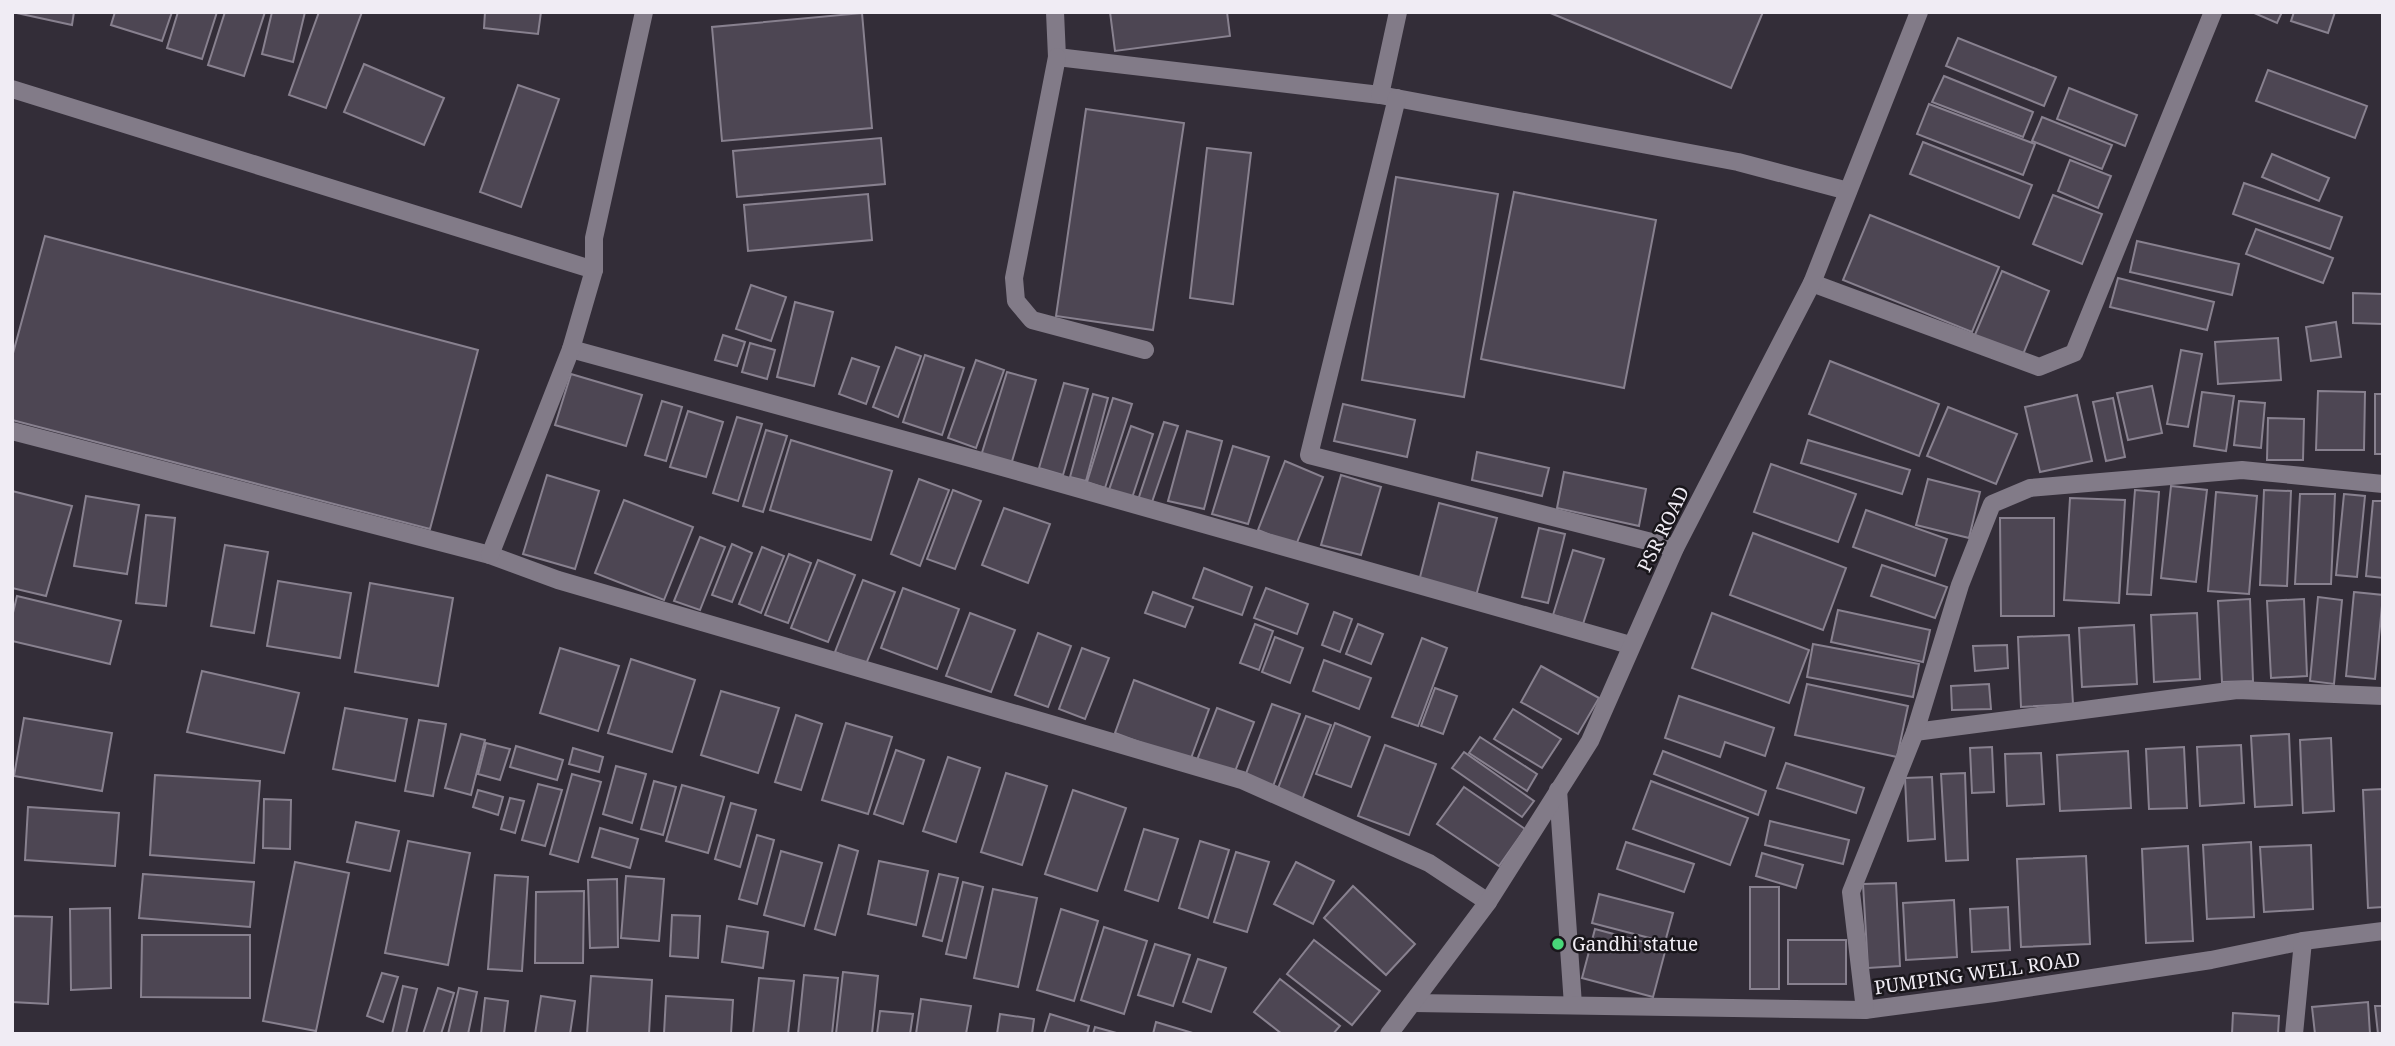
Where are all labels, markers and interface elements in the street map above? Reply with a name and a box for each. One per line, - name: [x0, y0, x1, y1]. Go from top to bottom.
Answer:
- street label: PSR ROAD: [1631, 482, 1695, 576]
- place label: Gandhi statue: [1572, 931, 1698, 957]
- marker: Gandhi statue: [1550, 936, 1566, 952]
- street label: PUMPING WELL ROAD: [1872, 946, 2082, 1000]

